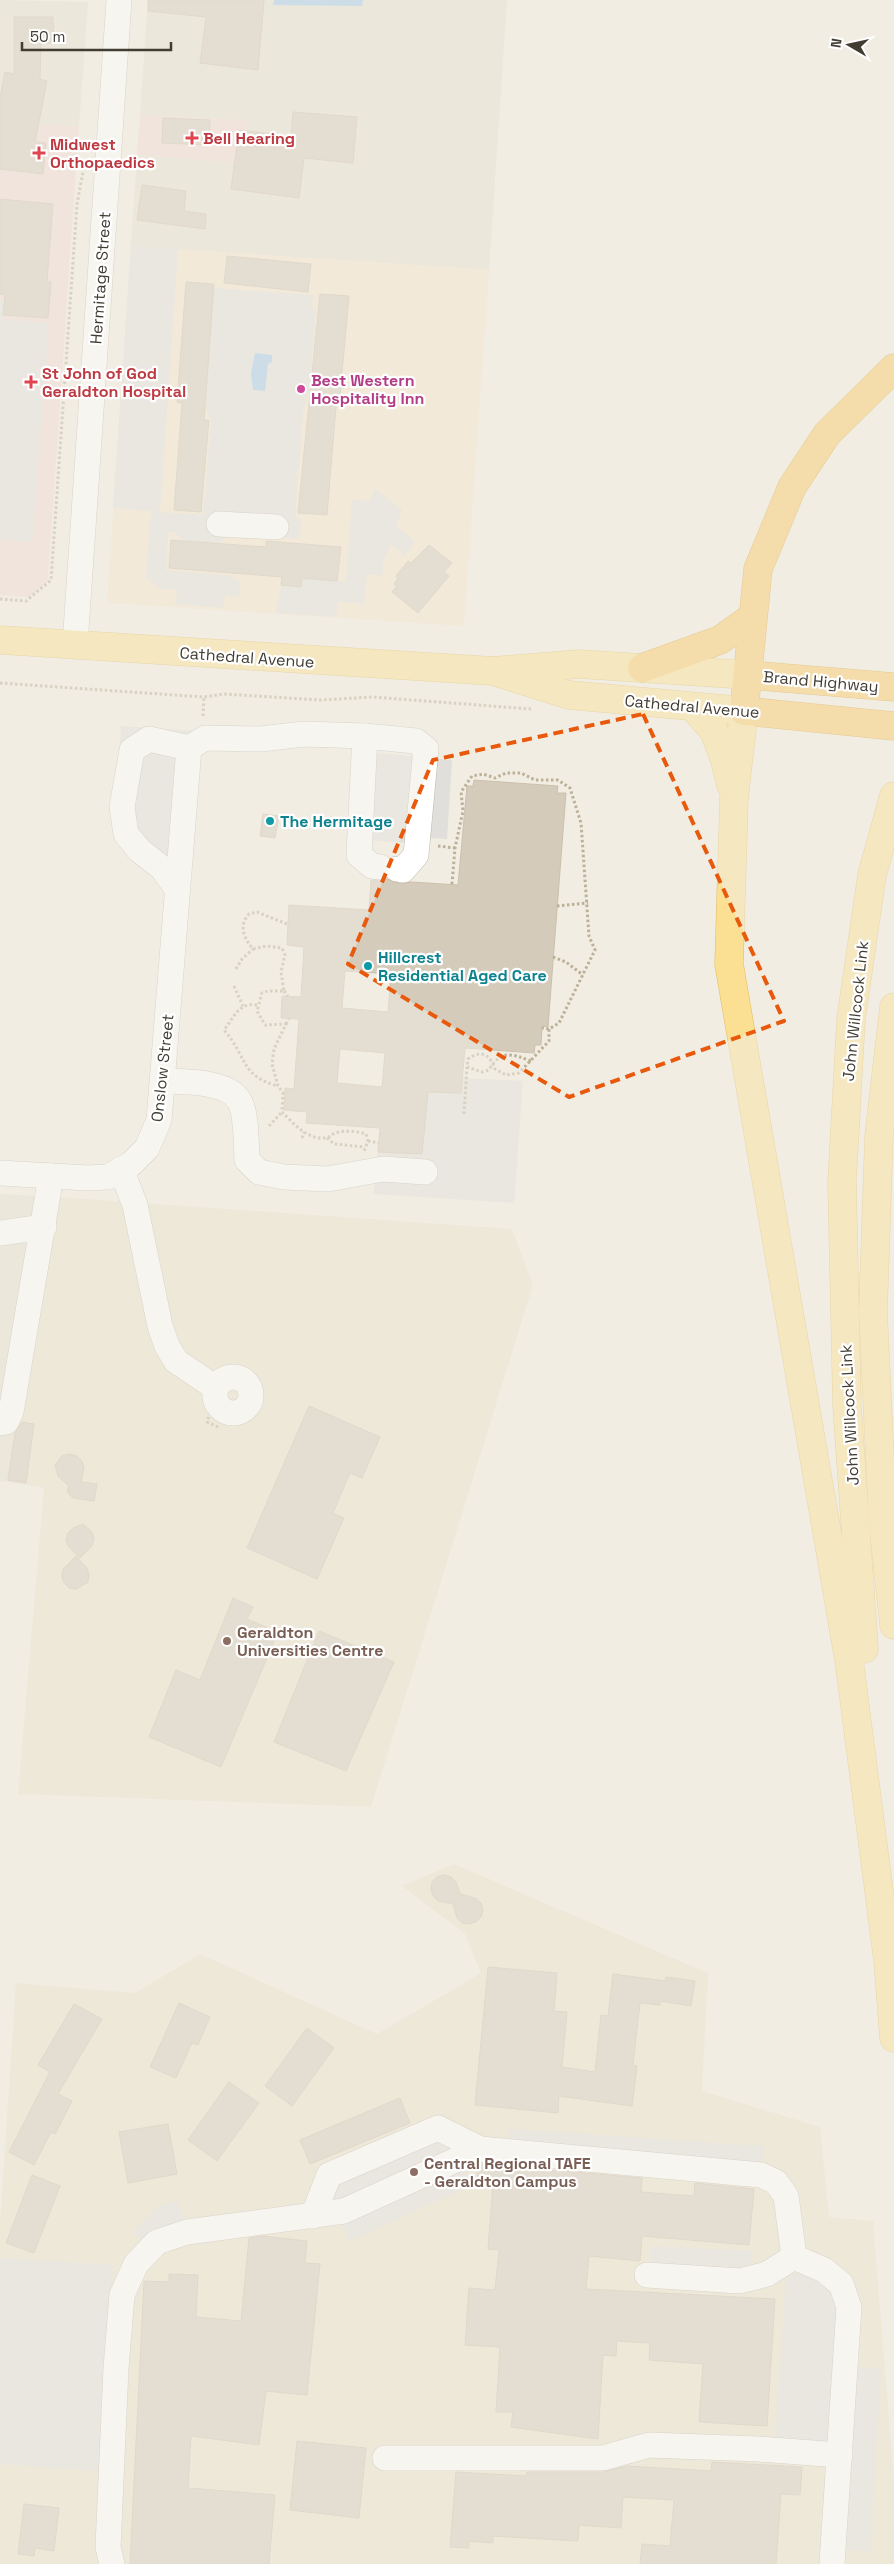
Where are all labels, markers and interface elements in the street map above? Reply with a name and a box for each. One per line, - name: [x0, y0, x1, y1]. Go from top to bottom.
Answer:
- scale bar: [22, 20, 171, 52]
- north arrow: [824, 20, 874, 70]
- text: 50 m: [30, 27, 65, 46]
- text: N: [827, 37, 846, 49]
- place label: Bell Hearing: [203, 128, 295, 149]
- marker: Bell Hearing: [185, 131, 199, 145]
- place label: Midwest Orthopaedics: [50, 134, 155, 173]
- marker: Midwest Orthopaedics: [32, 146, 46, 160]
- street label: Hermitage Street: [85, 211, 116, 345]
- place label: St John of God Geraldton Hospital: [42, 363, 186, 402]
- place label: Best Western Hospitality Inn: [311, 370, 424, 409]
- marker: St John of God Geraldton Hospital: [24, 375, 38, 389]
- marker: Best Western Hospitality Inn: [295, 383, 307, 395]
- street label: Cathedral Avenue: [179, 642, 315, 673]
- street label: Brand Highway: [762, 666, 879, 697]
- street label: Cathedral Avenue: [624, 690, 760, 723]
- place label: The Hermitage: [280, 811, 392, 832]
- marker: The Hermitage: [264, 815, 276, 827]
- street label: John Willcock Link: [838, 939, 873, 1082]
- place label: Hillcrest Residential Aged Care: [378, 947, 547, 986]
- marker: Hillcrest Residential Aged Care: [362, 960, 374, 972]
- street label: Onslow Street: [146, 1013, 179, 1123]
- street label: John Willcock Link: [835, 1344, 864, 1486]
- place label: Geraldton Universities Centre: [237, 1622, 383, 1661]
- marker: Geraldton Universities Centre: [221, 1635, 233, 1647]
- place label: Central Regional TAFE - Geraldton Campus: [424, 2153, 591, 2192]
- marker: Central Regional TAFE - Geraldton Campus: [408, 2166, 420, 2178]

